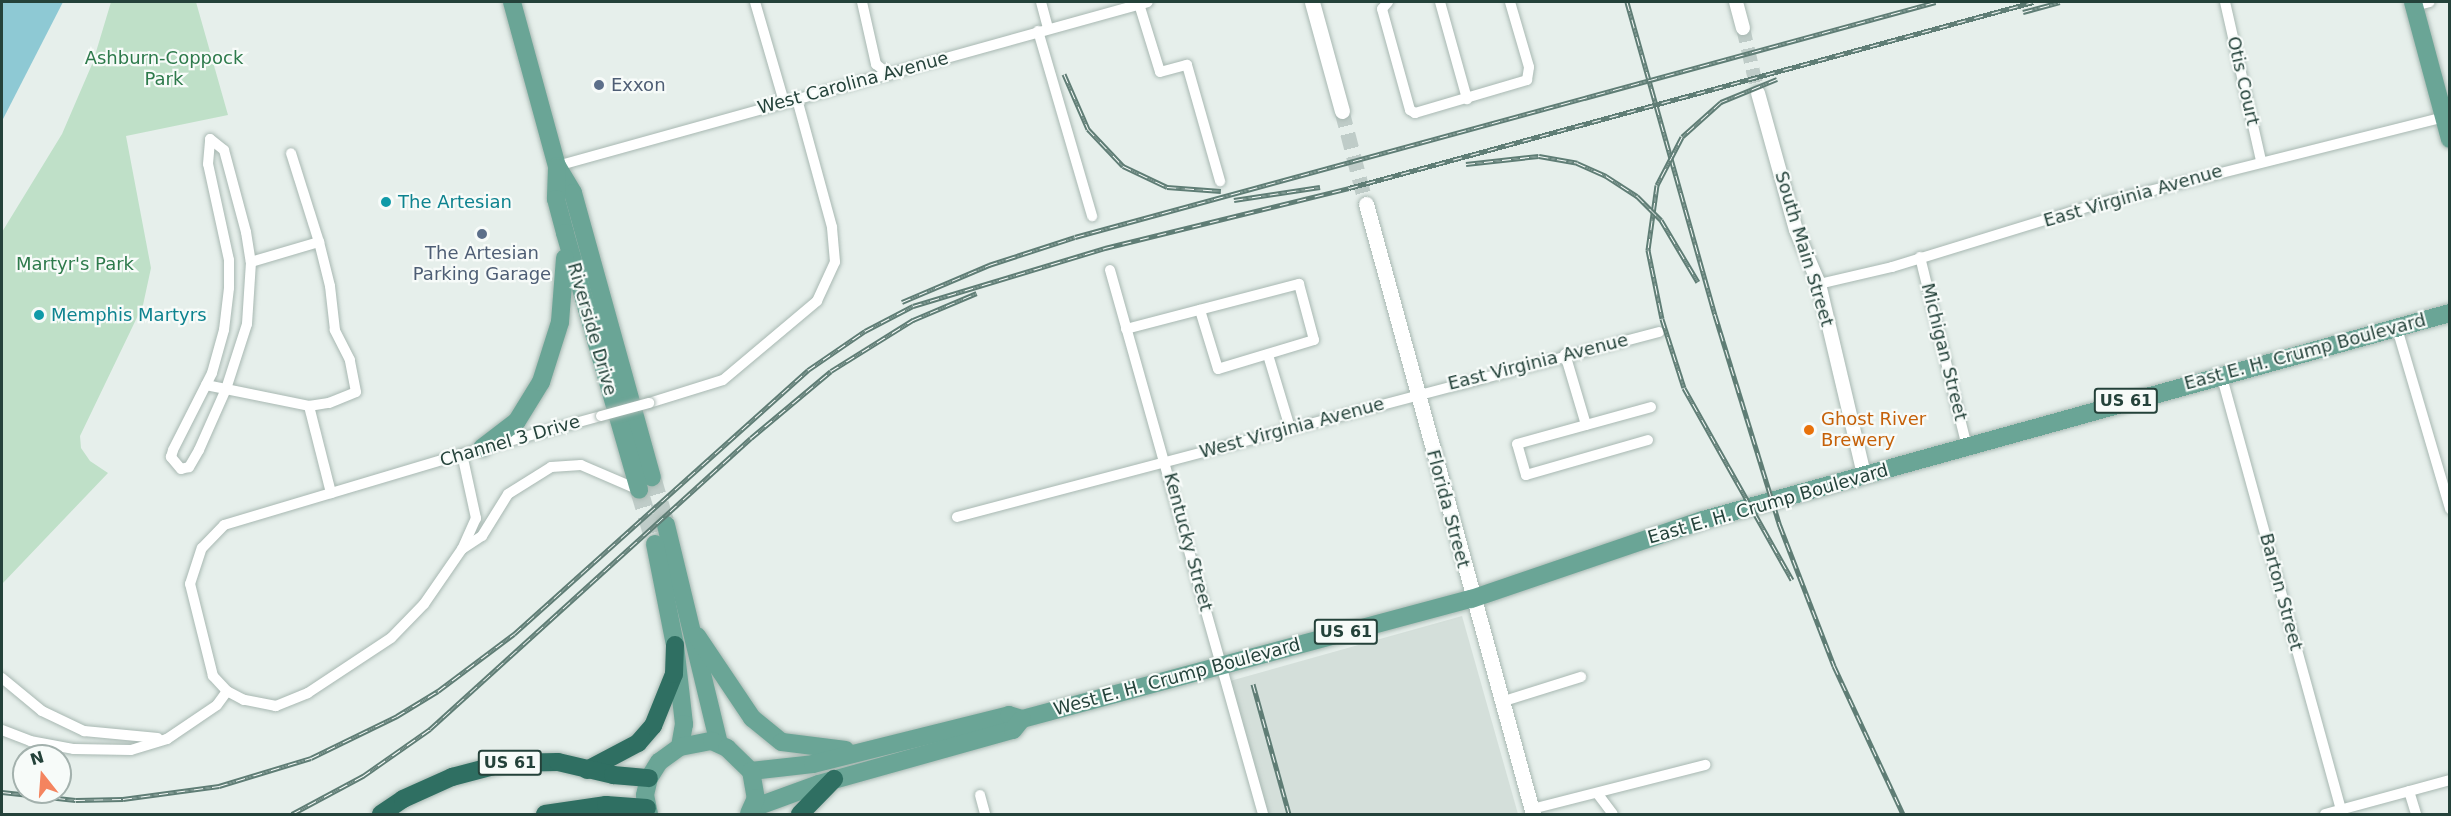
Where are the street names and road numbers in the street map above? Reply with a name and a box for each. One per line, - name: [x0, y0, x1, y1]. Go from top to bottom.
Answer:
- street label: Otis Court: [2222, 34, 2264, 128]
- street label: West Carolina Avenue: [755, 47, 951, 119]
- street label: East Virginia Avenue: [2041, 160, 2225, 232]
- street label: South Main Street: [1770, 169, 1838, 329]
- street label: Riverside Drive: [563, 260, 621, 398]
- street label: Michigan Street: [1916, 281, 1972, 423]
- street label: East E. H. Crump Boulevard: [2182, 309, 2428, 395]
- street label: East Virginia Avenue: [1446, 329, 1630, 395]
- road number: US 61: [2093, 388, 2159, 414]
- street label: West Virginia Avenue: [1197, 393, 1387, 463]
- street label: Channel 3 Drive: [437, 411, 583, 471]
- street label: Florida Street: [1422, 447, 1474, 571]
- street label: East E. H. Crump Boulevard: [1645, 459, 1891, 549]
- street label: Kentucky Street: [1159, 470, 1217, 614]
- street label: Barton Street: [2255, 531, 2307, 653]
- road number: US 61: [1313, 619, 1379, 645]
- street label: West E. H. Crump Boulevard: [1051, 634, 1303, 720]
- road number: US 61: [477, 750, 543, 776]

